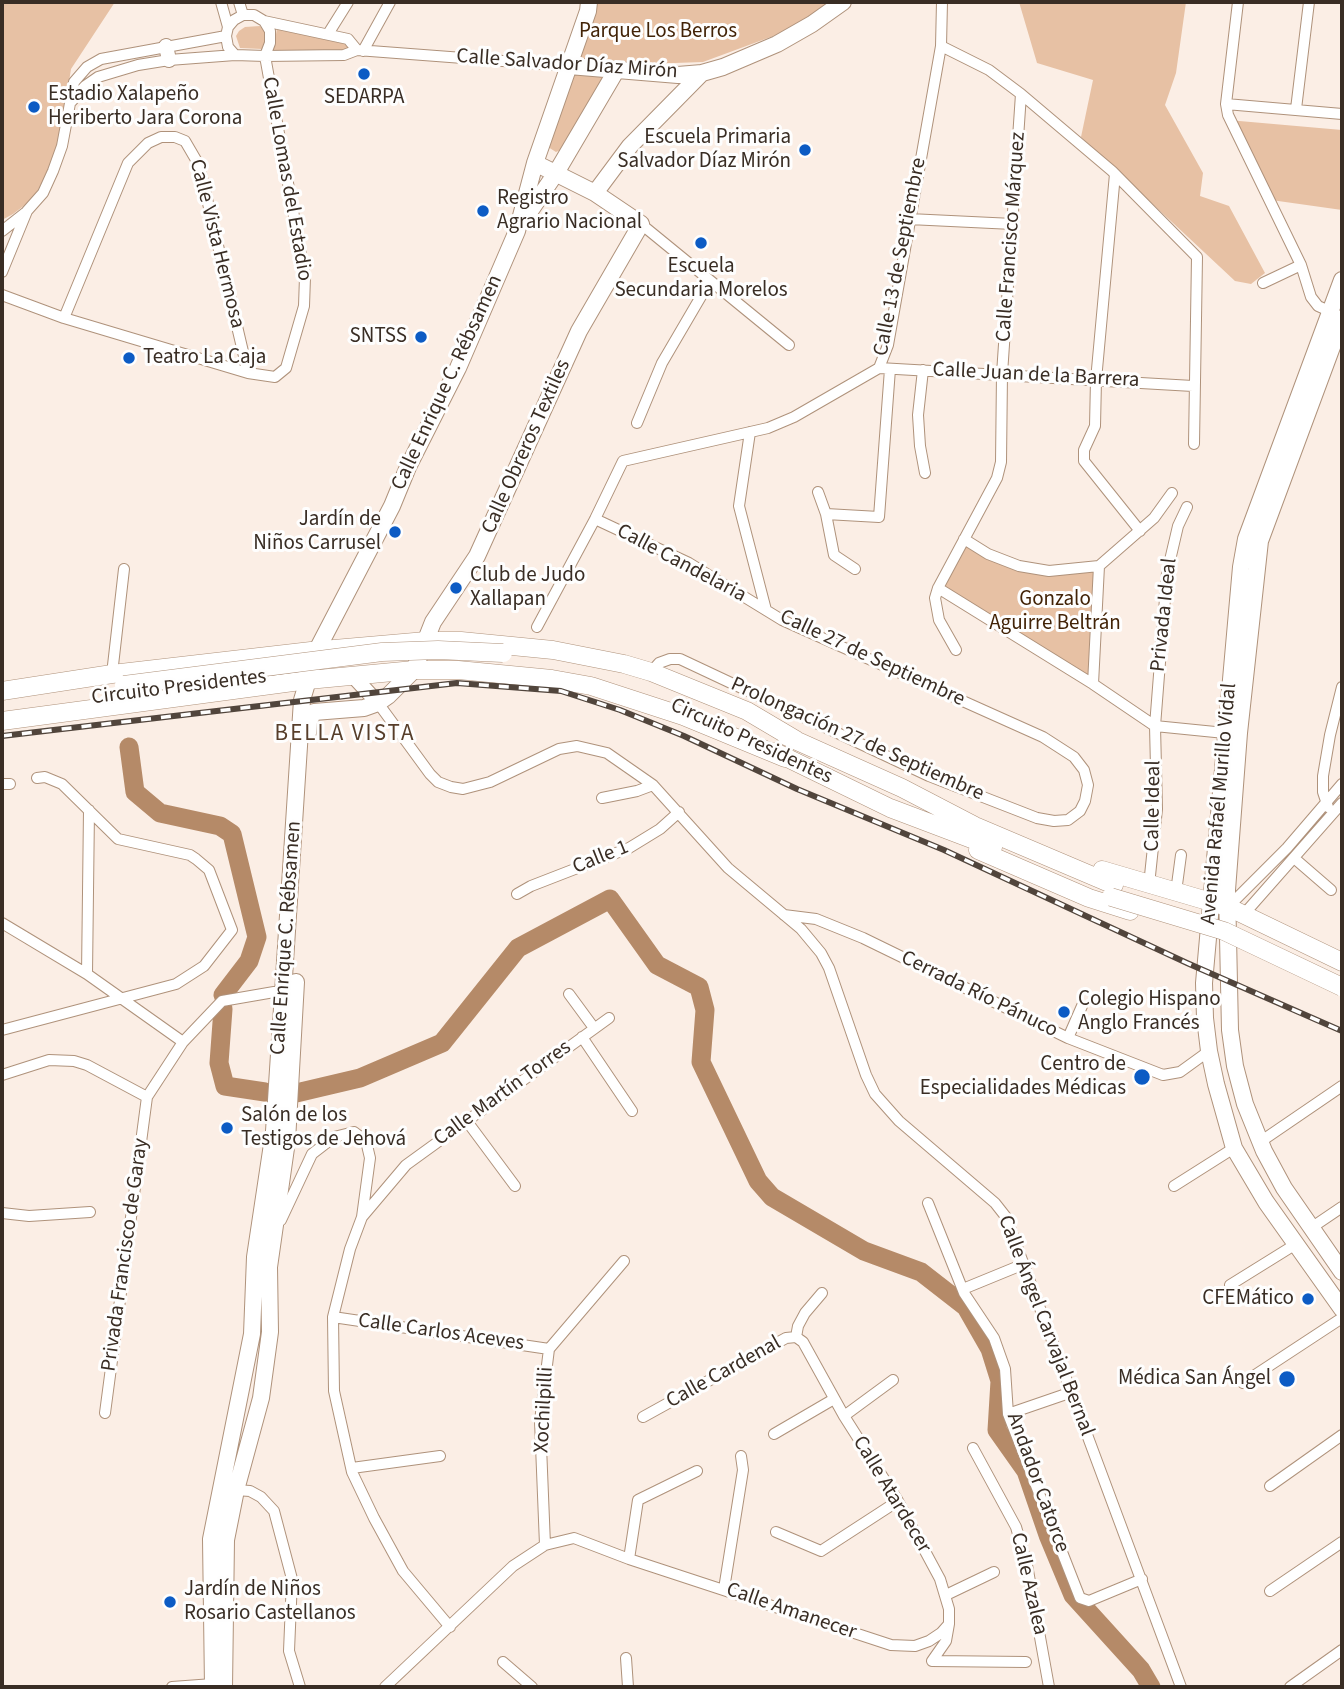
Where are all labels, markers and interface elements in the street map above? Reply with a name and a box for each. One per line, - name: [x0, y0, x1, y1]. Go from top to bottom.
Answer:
- park label: Parque Los Berros: [579, 19, 737, 45]
- street label: Calle Salvador Díaz Mirón: [456, 45, 678, 85]
- marker: SEDARPA: [356, 66, 372, 82]
- street label: Calle Lomas del Estadio: [256, 75, 316, 283]
- place label: Estadio Xalapeño Heriberto Jara Corona: [48, 82, 242, 132]
- place label: SEDARPA: [324, 85, 404, 111]
- marker: Estadio Xalapeño Heriberto Jara Corona: [26, 99, 42, 115]
- place label: Escuela Primaria Salvador Díaz Mirón: [617, 125, 791, 175]
- street label: Calle Francisco Márquez: [992, 131, 1032, 343]
- marker: Escuela Primaria Salvador Díaz Mirón: [797, 142, 813, 158]
- street label: Calle 13 de Septiembre: [869, 156, 933, 358]
- street label: Calle Vista Hermosa: [183, 157, 249, 331]
- place label: Registro Agrario Nacional: [497, 186, 642, 236]
- marker: Registro Agrario Nacional: [475, 203, 491, 219]
- marker: Escuela Secundaria Morelos: [693, 235, 709, 251]
- place label: Escuela Secundaria Morelos: [614, 254, 788, 304]
- street label: Calle Enrique C. Rébsamen: [387, 271, 509, 495]
- place label: SNTSS: [350, 324, 407, 350]
- marker: SNTSS: [413, 329, 429, 345]
- place label: Teatro La Caja: [143, 345, 266, 371]
- marker: Teatro La Caja: [121, 350, 137, 366]
- street label: Calle Obreros Textiles: [477, 356, 577, 538]
- street label: Calle Juan de la Barrera: [932, 358, 1140, 394]
- place label: Jardín de Niños Carrusel: [253, 507, 381, 557]
- street label: Calle Candelaria: [612, 519, 750, 609]
- marker: Jardín de Niños Carrusel: [387, 524, 403, 540]
- street label: Privada Ideal: [1147, 557, 1183, 673]
- place label: Club de Judo Xallapan: [470, 563, 585, 613]
- marker: Club de Judo Xallapan: [448, 580, 464, 596]
- park label: Gonzalo Aguirre Beltrán: [989, 587, 1121, 637]
- street label: Calle 27 de Septiembre: [775, 605, 969, 713]
- street label: Circuito Presidentes: [90, 665, 268, 711]
- street label: Prolongación 27 de Septiembre: [726, 673, 988, 807]
- street label: Avenida Rafaél Murillo Vidal: [1197, 682, 1243, 926]
- street label: Circuito Presidentes: [666, 693, 836, 791]
- district label: BELLA VISTA: [276, 721, 414, 749]
- street label: Calle Ideal: [1141, 760, 1167, 852]
- street label: Calle Enrique C. Rébsamen: [266, 820, 308, 1056]
- street label: Calle 1: [569, 835, 633, 881]
- street label: Cerrada Río Pánuco: [897, 946, 1061, 1044]
- place label: Colegio Hispano Anglo Francés: [1078, 987, 1221, 1037]
- marker: Colegio Hispano Anglo Francés: [1056, 1004, 1072, 1020]
- street label: Calle Martín Torres: [429, 1036, 577, 1152]
- place label: Centro de Especialidades Médicas: [920, 1052, 1126, 1102]
- marker: Centro de Especialidades Médicas: [1132, 1067, 1152, 1087]
- place label: Salón de los Testigos de Jehová: [241, 1103, 406, 1153]
- marker: Salón de los Testigos de Jehová: [219, 1120, 235, 1136]
- street label: Privada Francisco de Garay: [97, 1137, 155, 1373]
- street label: Calle Ángel Carvajal Bernal: [991, 1212, 1099, 1440]
- place label: CFEMático: [1202, 1286, 1294, 1312]
- marker: CFEMático: [1300, 1291, 1316, 1307]
- street label: Calle Carlos Aceves: [356, 1309, 526, 1357]
- street label: Calle Cardenal: [662, 1331, 786, 1415]
- street label: Xochilpilli: [530, 1366, 560, 1454]
- place label: Médica San Ángel: [1118, 1366, 1271, 1392]
- marker: Médica San Ángel: [1277, 1369, 1297, 1389]
- street label: Andador Catorce: [1000, 1410, 1074, 1556]
- street label: Calle Atardecer: [846, 1432, 936, 1558]
- street label: Calle Azalea: [1004, 1530, 1052, 1638]
- place label: Jardín de Niños Rosario Castellanos: [184, 1577, 356, 1627]
- street label: Calle Amanecer: [723, 1578, 859, 1646]
- marker: Jardín de Niños Rosario Castellanos: [162, 1594, 178, 1610]

